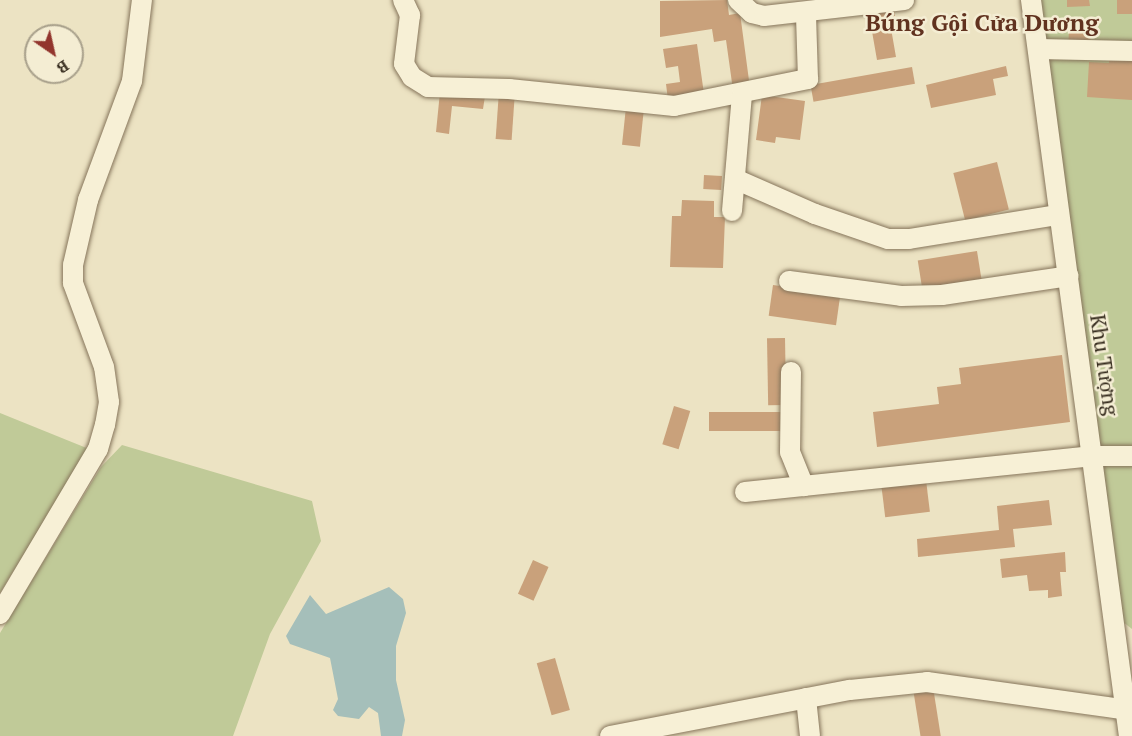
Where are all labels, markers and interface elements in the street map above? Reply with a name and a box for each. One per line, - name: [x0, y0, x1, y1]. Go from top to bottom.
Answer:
- district label: Búng Gội Cửa Dương: [865, 9, 1099, 37]
- north arrow: [24, 24, 84, 84]
- text: B: [52, 55, 73, 79]
- street label: Khu Tượng: [1085, 313, 1125, 417]

